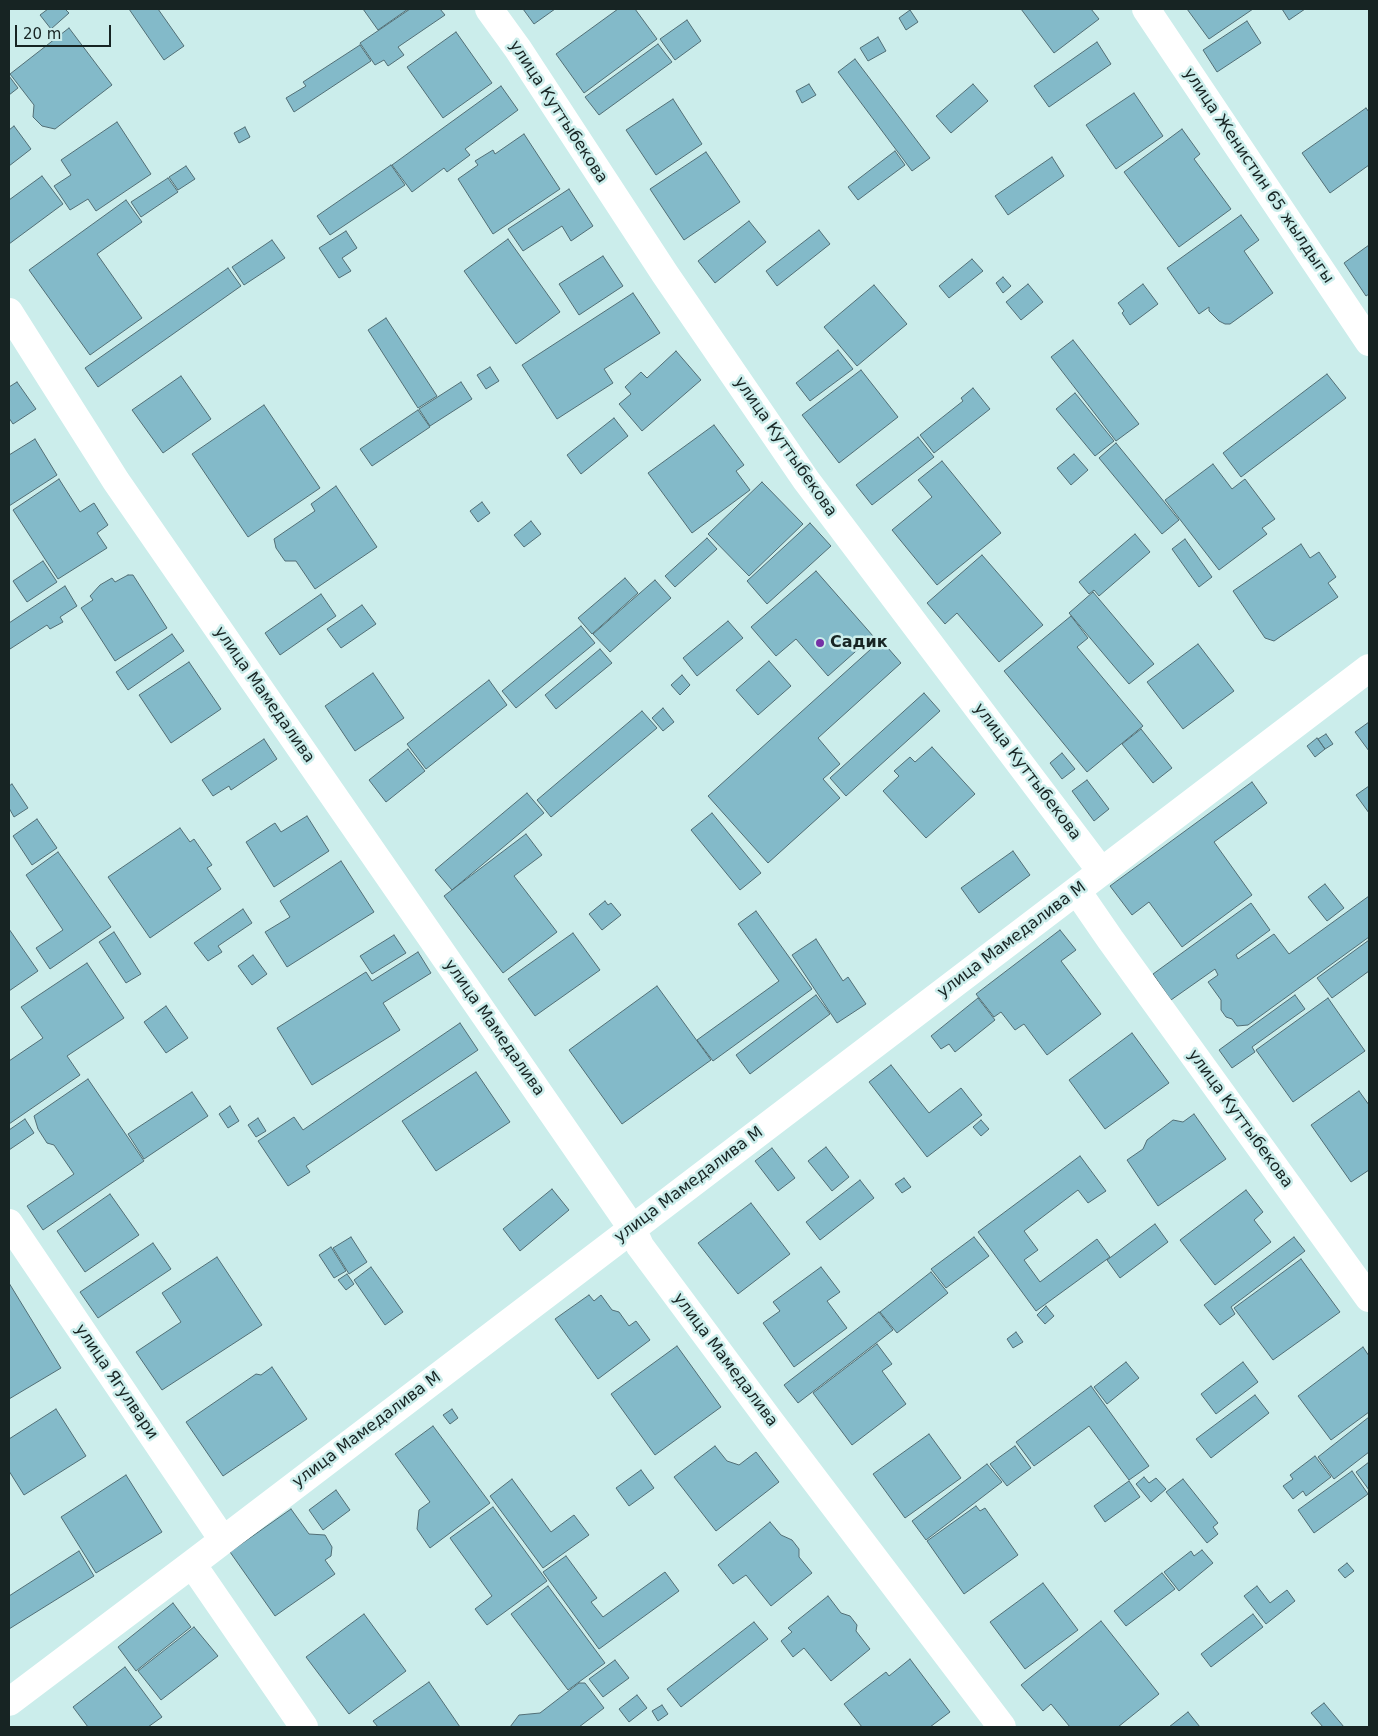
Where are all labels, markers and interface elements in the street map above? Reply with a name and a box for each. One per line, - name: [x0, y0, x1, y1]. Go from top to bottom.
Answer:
- scale bar: [18, 15, 114, 47]
- text: 20 m: [23, 25, 61, 43]
- street label: улица Куттыбекова: [505, 37, 611, 187]
- street label: улица Женистин 65 жылдыгы: [1179, 65, 1337, 287]
- street label: улица Куттыбекова: [729, 373, 841, 521]
- street label: улица Мамедалива: [210, 623, 318, 767]
- place label: Садик: [830, 633, 888, 653]
- marker: Садик: [814, 637, 826, 649]
- street label: улица Куттыбекова: [969, 700, 1085, 844]
- street label: улица Мамедалива М: [934, 878, 1090, 1002]
- street label: улица Мамедалива: [440, 956, 548, 1100]
- street label: улица Куттыбекова: [1183, 1046, 1297, 1192]
- street label: улица Мамедалива М: [611, 1123, 767, 1247]
- street label: улица Мамедалива: [669, 1289, 781, 1431]
- street label: улица Ягулвари: [70, 1321, 162, 1443]
- street label: улица Мамедалива М: [289, 1368, 445, 1492]

